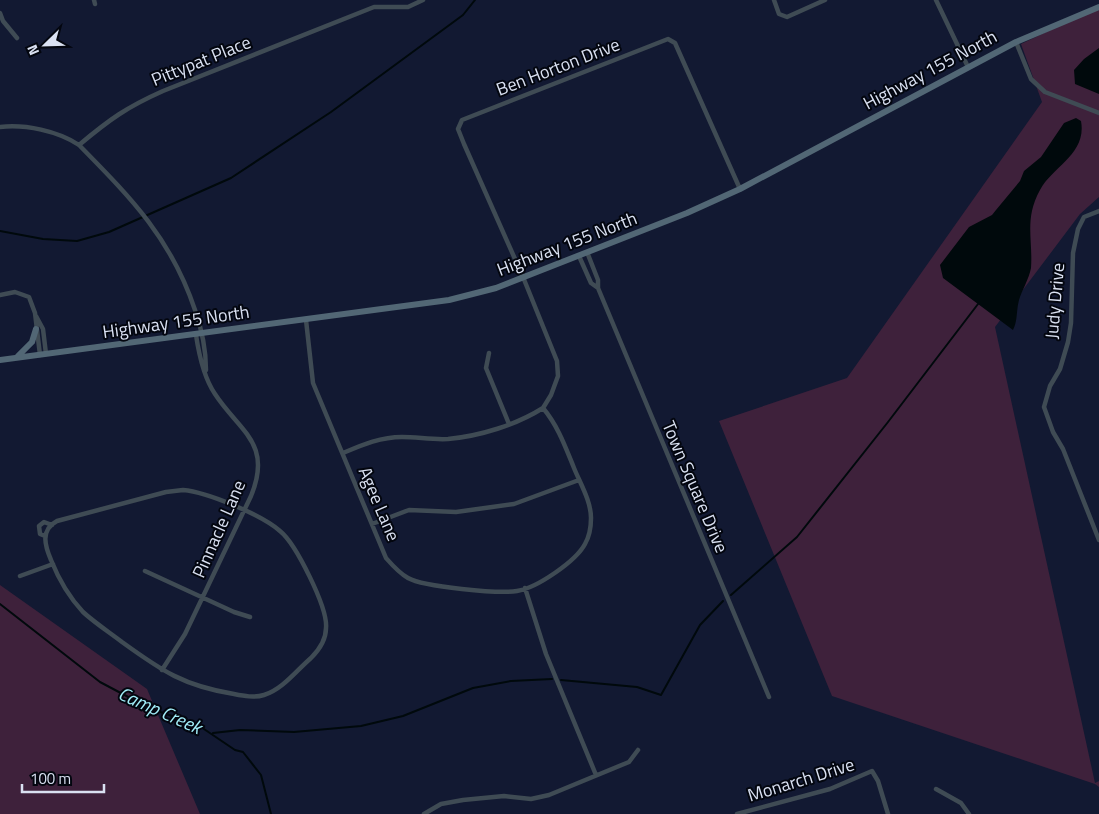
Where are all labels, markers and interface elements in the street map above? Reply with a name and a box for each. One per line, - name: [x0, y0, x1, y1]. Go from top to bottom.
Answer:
- north arrow: [20, 20, 70, 70]
- street label: Highway 155 North: [858, 23, 1001, 116]
- street label: Pittypat Place: [147, 28, 255, 93]
- street label: Ben Horton Drive: [492, 31, 624, 103]
- text: N: [21, 42, 44, 59]
- street label: Highway 155 North: [493, 204, 641, 283]
- street label: Judy Drive: [1038, 262, 1071, 340]
- street label: Highway 155 North: [101, 298, 251, 345]
- street label: Town Square Drive: [656, 417, 735, 557]
- street label: Agee Lane: [352, 462, 407, 545]
- street label: Pinnacle Lane: [185, 476, 252, 582]
- water label: Camp Creek: [114, 678, 209, 742]
- street label: Monarch Drive: [744, 751, 857, 809]
- scale bar: [22, 762, 105, 794]
- text: 100 m: [30, 767, 71, 790]

